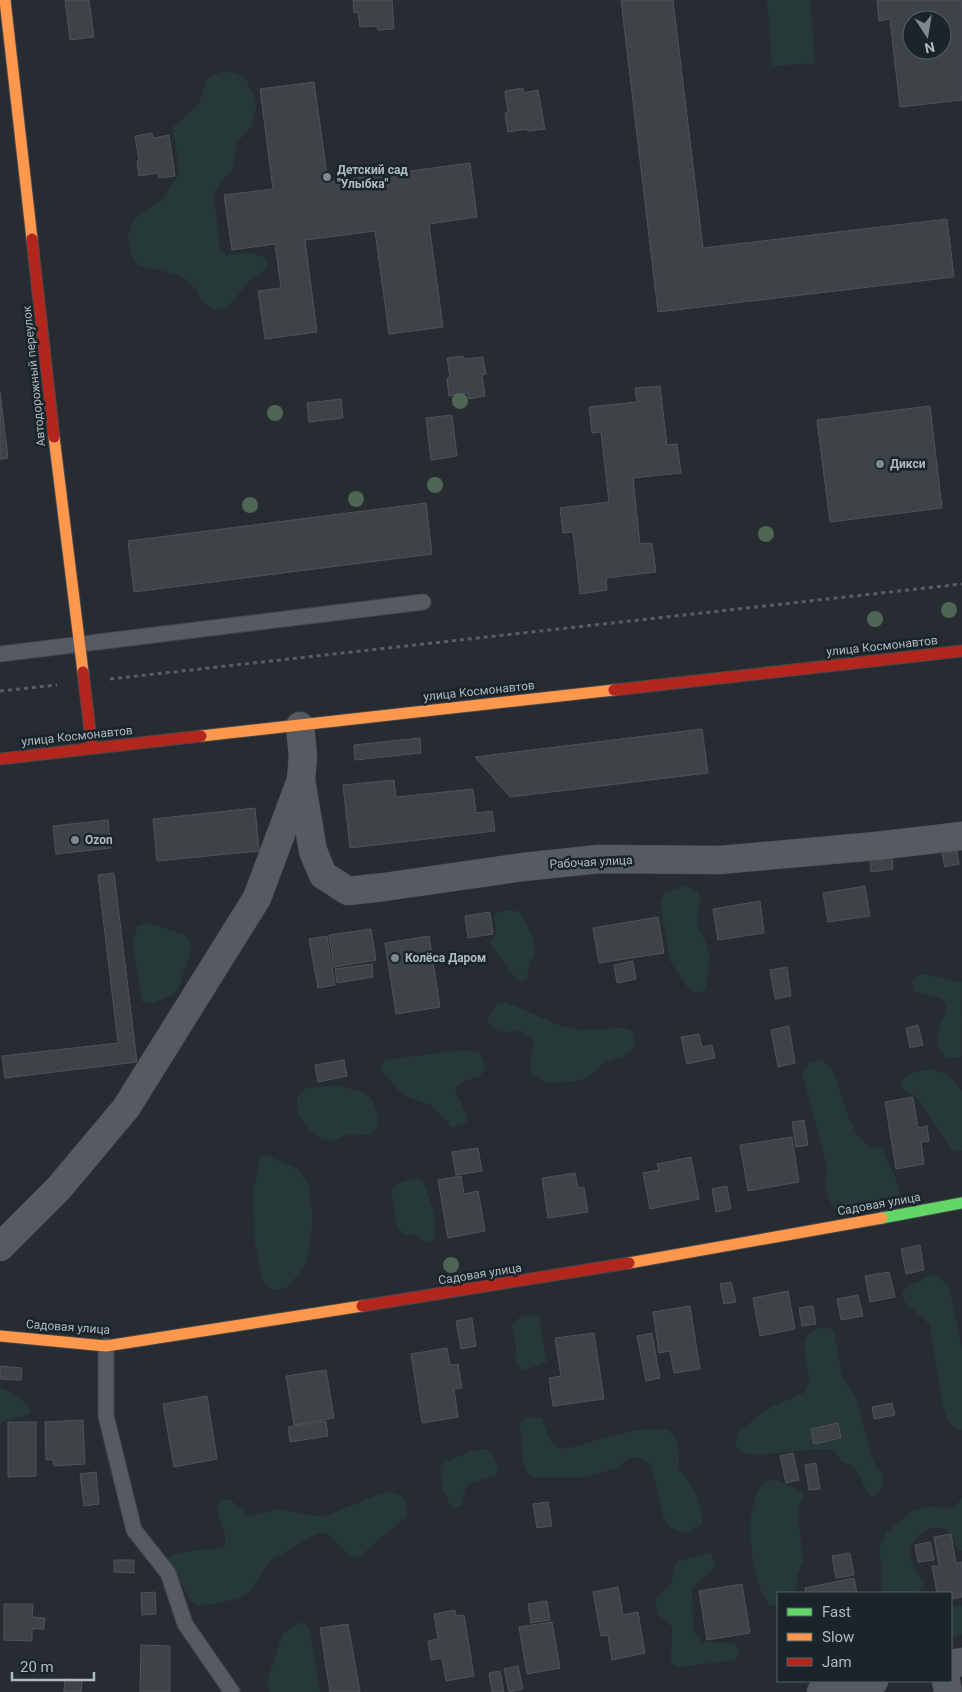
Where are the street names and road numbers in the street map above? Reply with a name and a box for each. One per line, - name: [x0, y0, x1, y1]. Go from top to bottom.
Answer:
- street label: Автодорожный переулок: [20, 304, 48, 447]
- street label: улица Космонавтов: [826, 633, 938, 659]
- street label: улица Космонавтов: [423, 678, 535, 704]
- street label: улица Космонавтов: [21, 723, 133, 749]
- street label: Рабочая улица: [549, 853, 633, 871]
- street label: Садовая улица: [836, 1190, 922, 1218]
- street label: Садовая улица: [437, 1260, 523, 1288]
- street label: Садовая улица: [25, 1317, 111, 1337]

